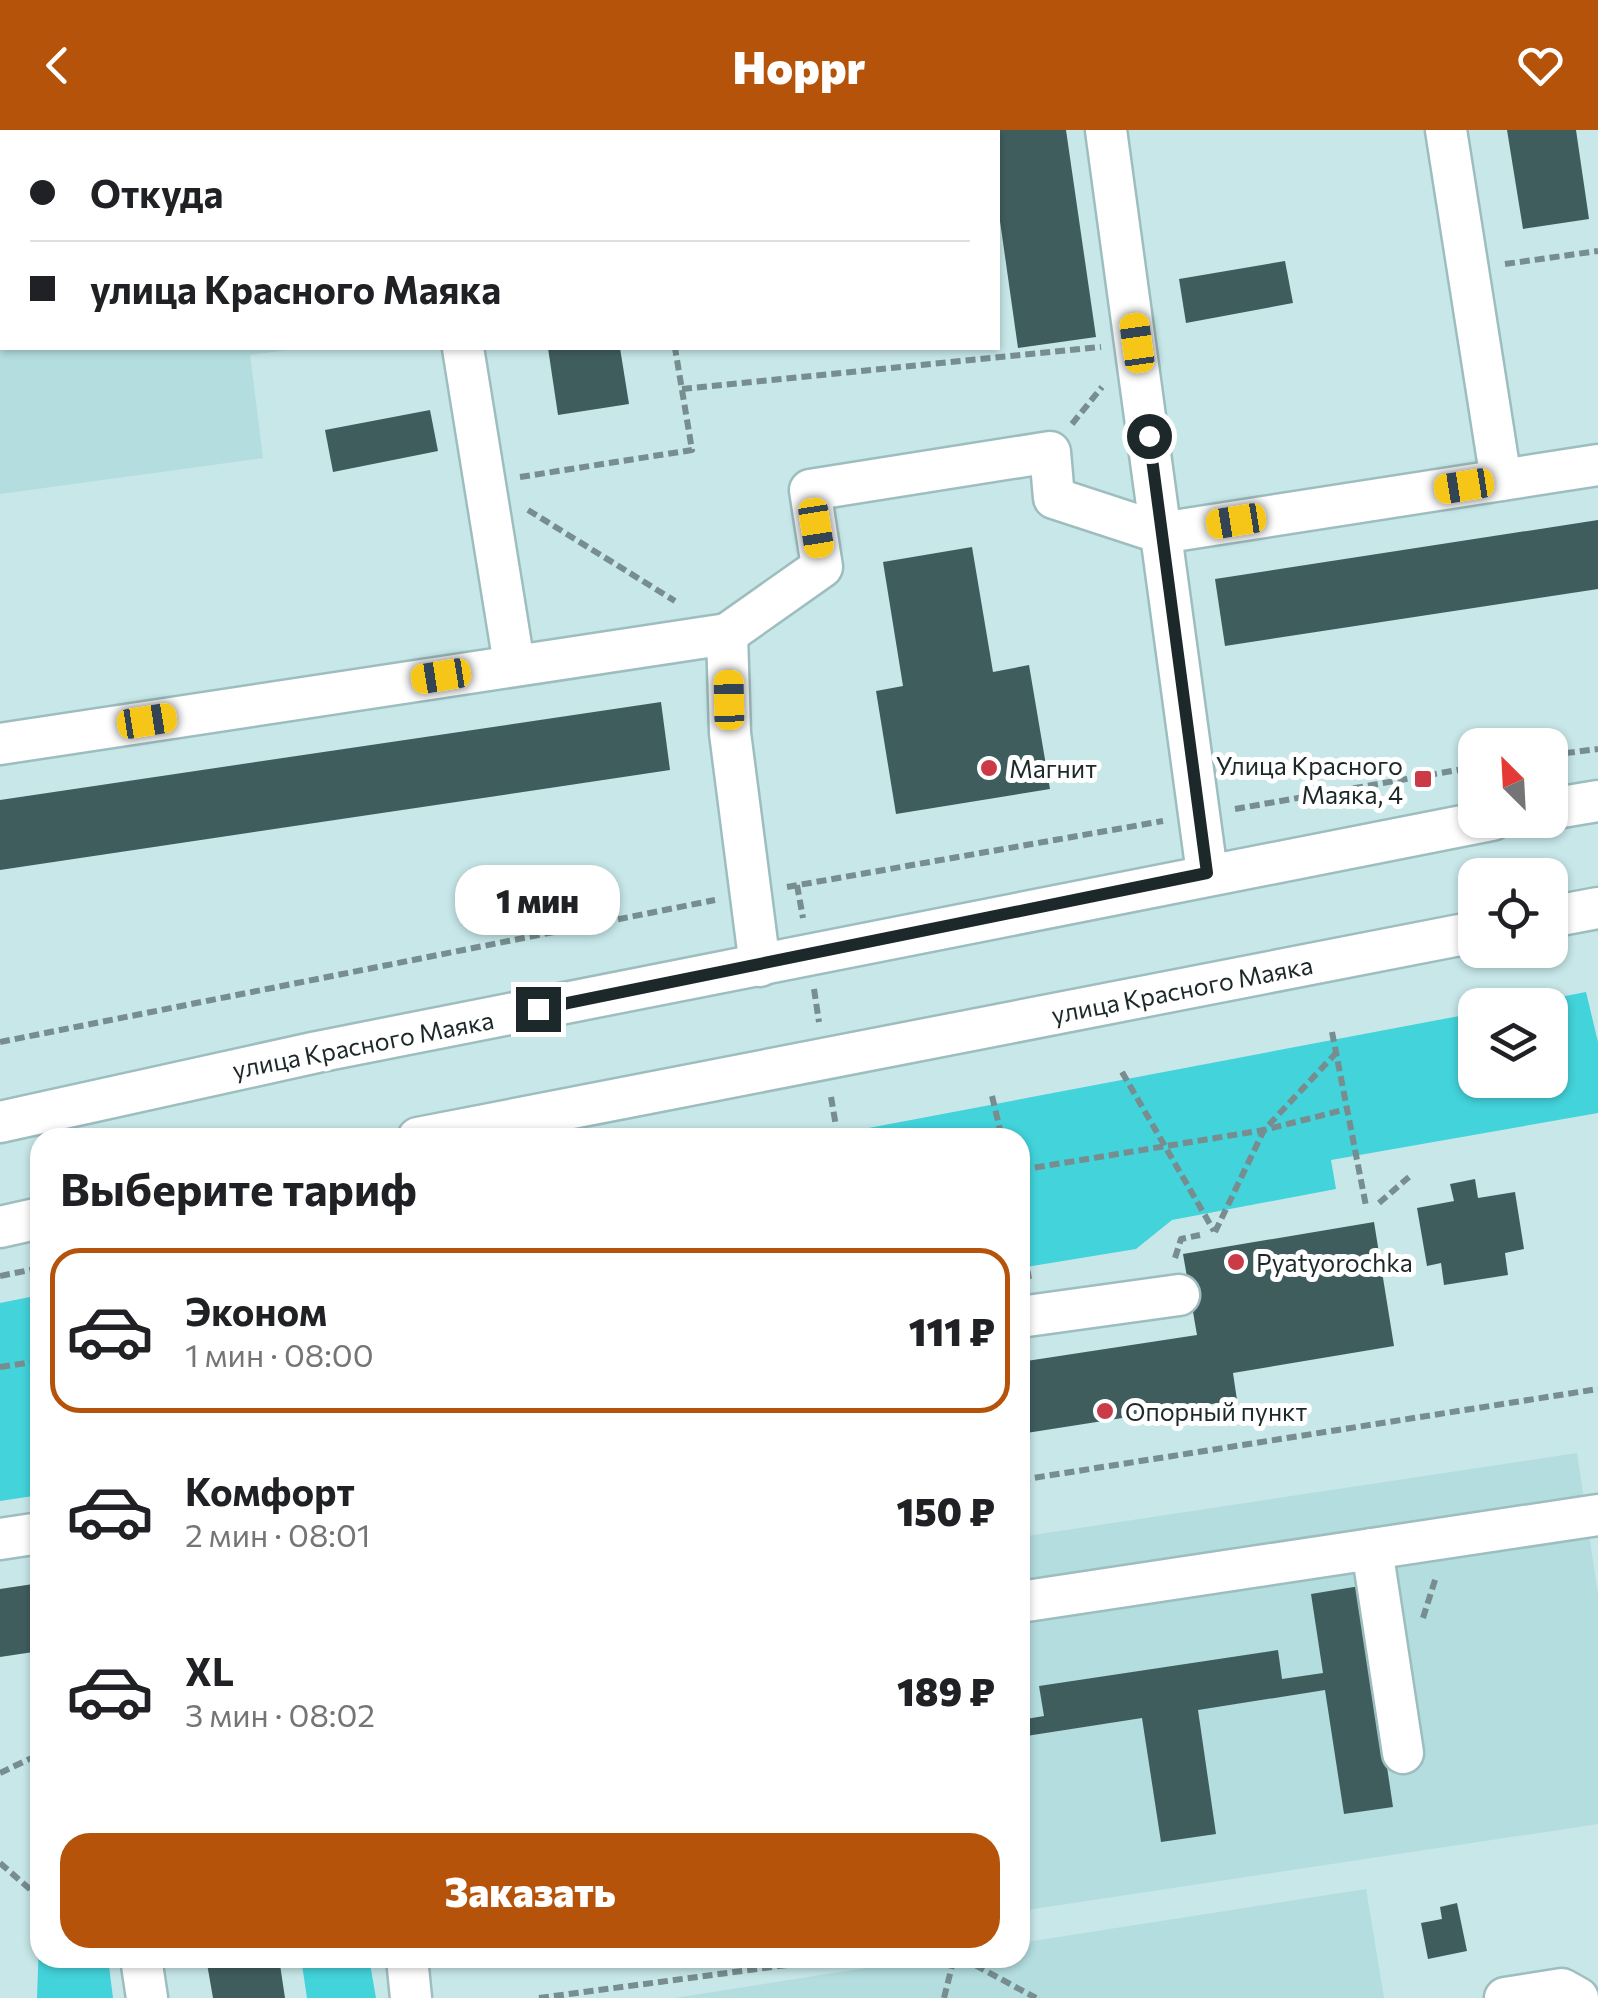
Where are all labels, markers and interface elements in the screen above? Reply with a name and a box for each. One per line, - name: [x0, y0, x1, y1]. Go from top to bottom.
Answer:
- icon: back: [30, 38, 85, 93]
- text: Hoppr: [733, 38, 865, 93]
- icon: heart: [1513, 38, 1568, 93]
- text: Откуда: [90, 169, 223, 216]
- text: улица Красного Маяка: [90, 265, 501, 312]
- car: [1118, 311, 1156, 375]
- route start: [1127, 414, 1172, 459]
- car: [1432, 466, 1496, 506]
- car: [796, 496, 836, 560]
- car: [1204, 501, 1268, 541]
- car: [409, 656, 473, 696]
- car: [713, 670, 745, 730]
- car: [115, 701, 179, 741]
- north arrow: [1458, 728, 1568, 838]
- map controls: [1458, 728, 1568, 1098]
- place label: Улица Красного Маяка, 4: [1216, 750, 1403, 809]
- place label: Магнит: [1009, 753, 1097, 783]
- marker: Магнит: [978, 757, 1000, 779]
- marker: Улица Красного Маяка, 4: [1412, 768, 1434, 790]
- button: locate: [1458, 858, 1568, 968]
- callout: 1 мин: [456, 864, 620, 934]
- text: 1 мин: [496, 880, 579, 920]
- street label: улица Красного Маяка: [1049, 949, 1315, 1029]
- route end: [516, 987, 561, 1032]
- button: layers: [1458, 988, 1568, 1098]
- street label: улица Красного Маяка: [230, 1004, 496, 1084]
- text: Выберите тариф: [60, 1160, 417, 1215]
- place label: Pyatyorochka: [1256, 1247, 1413, 1277]
- marker: Pyatyorochka: [1225, 1251, 1247, 1273]
- icon: car: [65, 1286, 155, 1376]
- text: Эконом: [185, 1287, 327, 1334]
- text: 111 ₽: [909, 1307, 995, 1354]
- text: 1 мин · 08:00: [185, 1334, 374, 1374]
- place label: Опорный пункт: [1125, 1396, 1307, 1426]
- marker: Опорный пункт: [1094, 1400, 1116, 1422]
- icon: car: [65, 1466, 155, 1556]
- text: Комфорт: [185, 1467, 355, 1514]
- text: 150 ₽: [896, 1487, 995, 1534]
- text: 2 мин · 08:01: [185, 1514, 370, 1554]
- icon: car: [65, 1646, 155, 1736]
- text: XL: [185, 1647, 234, 1694]
- text: 189 ₽: [897, 1667, 995, 1714]
- text: 3 мин · 08:02: [185, 1694, 375, 1734]
- button: Заказать: [60, 1833, 1000, 1948]

